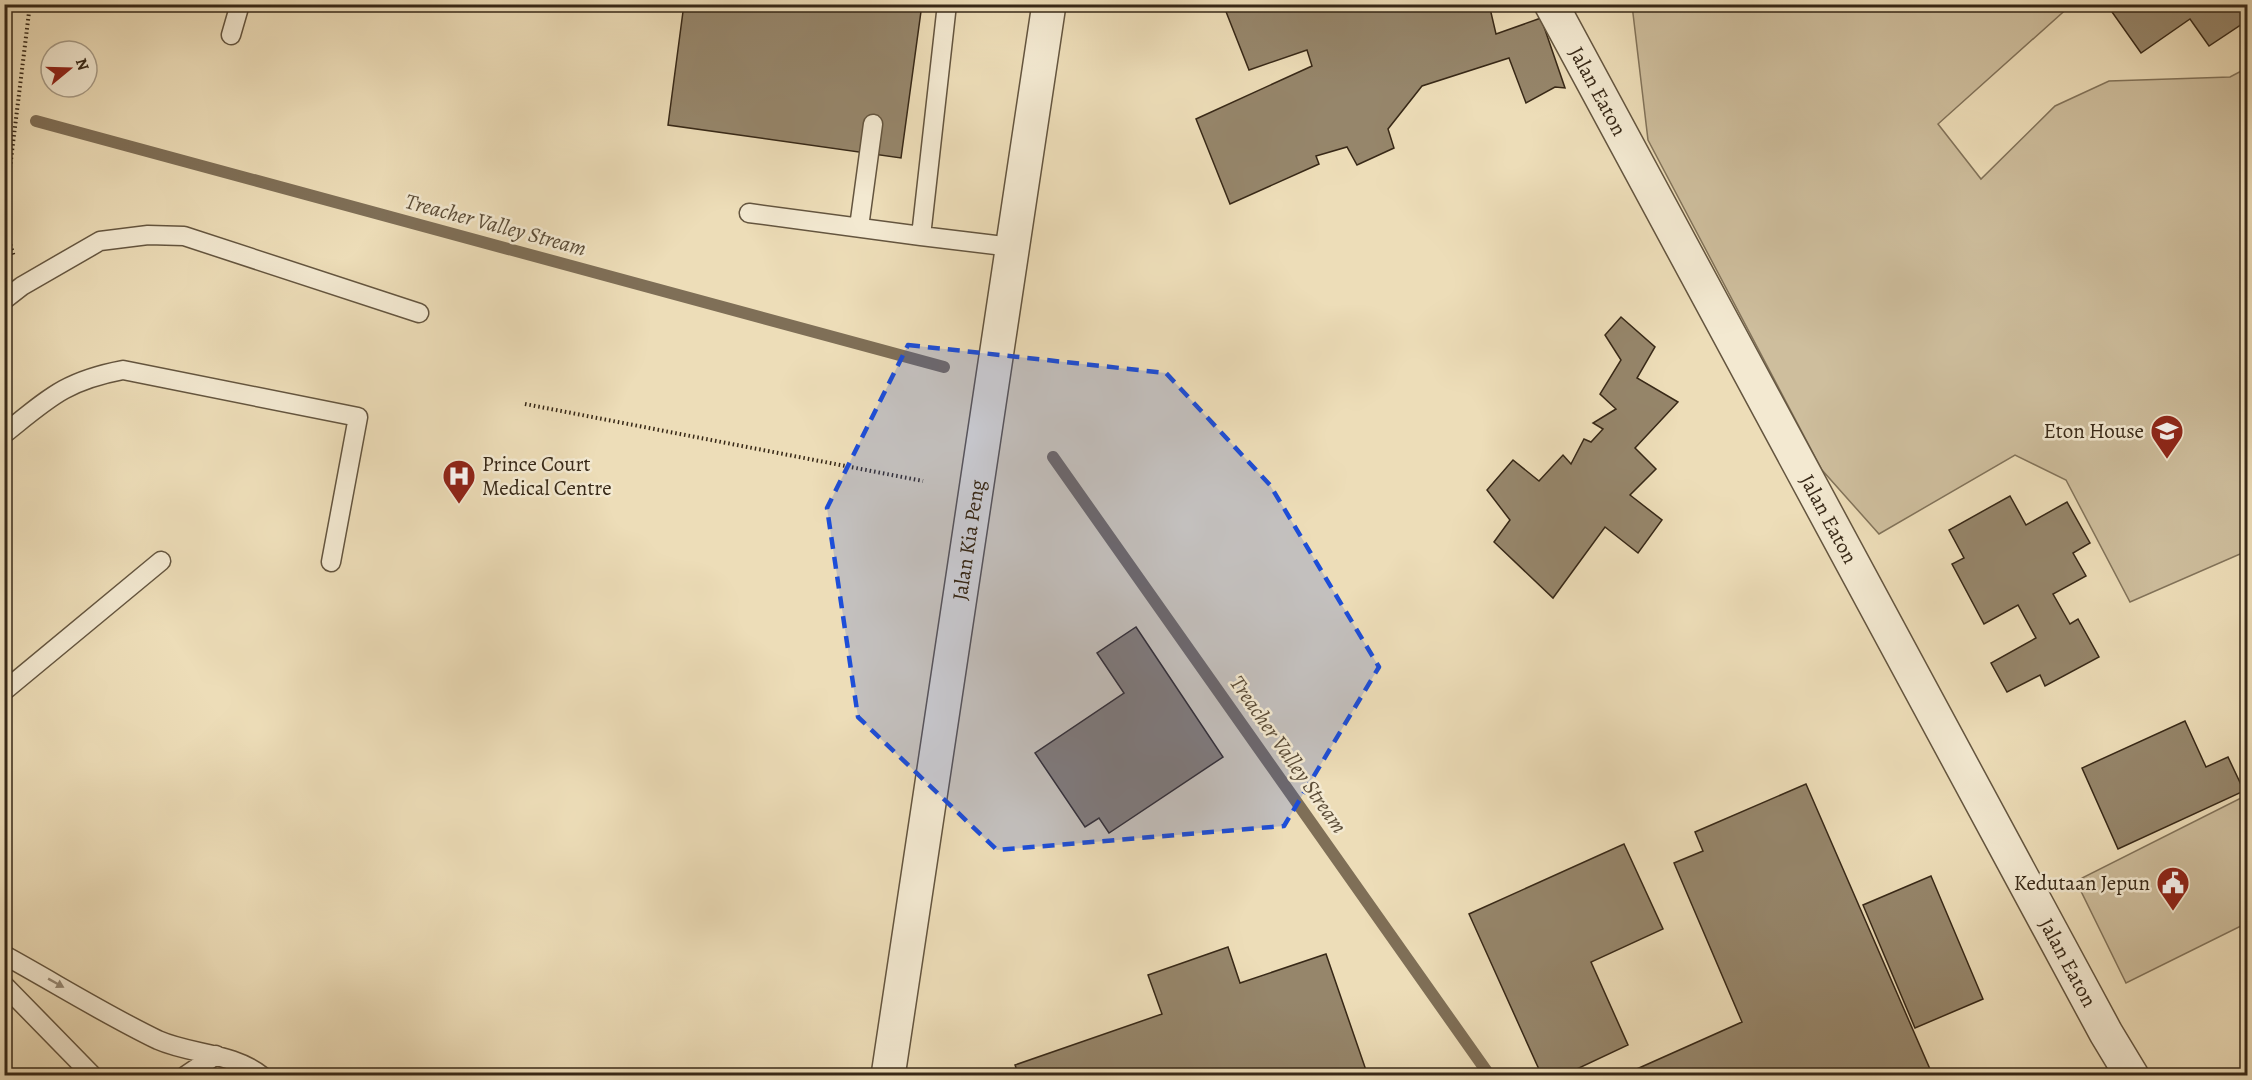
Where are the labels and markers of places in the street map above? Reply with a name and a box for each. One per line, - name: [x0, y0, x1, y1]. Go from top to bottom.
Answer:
- school or university icon: Eton House: [2149, 413, 2185, 460]
- place label: Eton House: [2043, 417, 2144, 445]
- place label: Prince Court Medical Centre: [482, 450, 612, 502]
- hospital icon: Prince Court Medical Centre: [441, 458, 477, 505]
- public building icon: Kedutaan Jepun: [2155, 865, 2191, 912]
- place label: Kedutaan Jepun: [2014, 869, 2150, 897]

